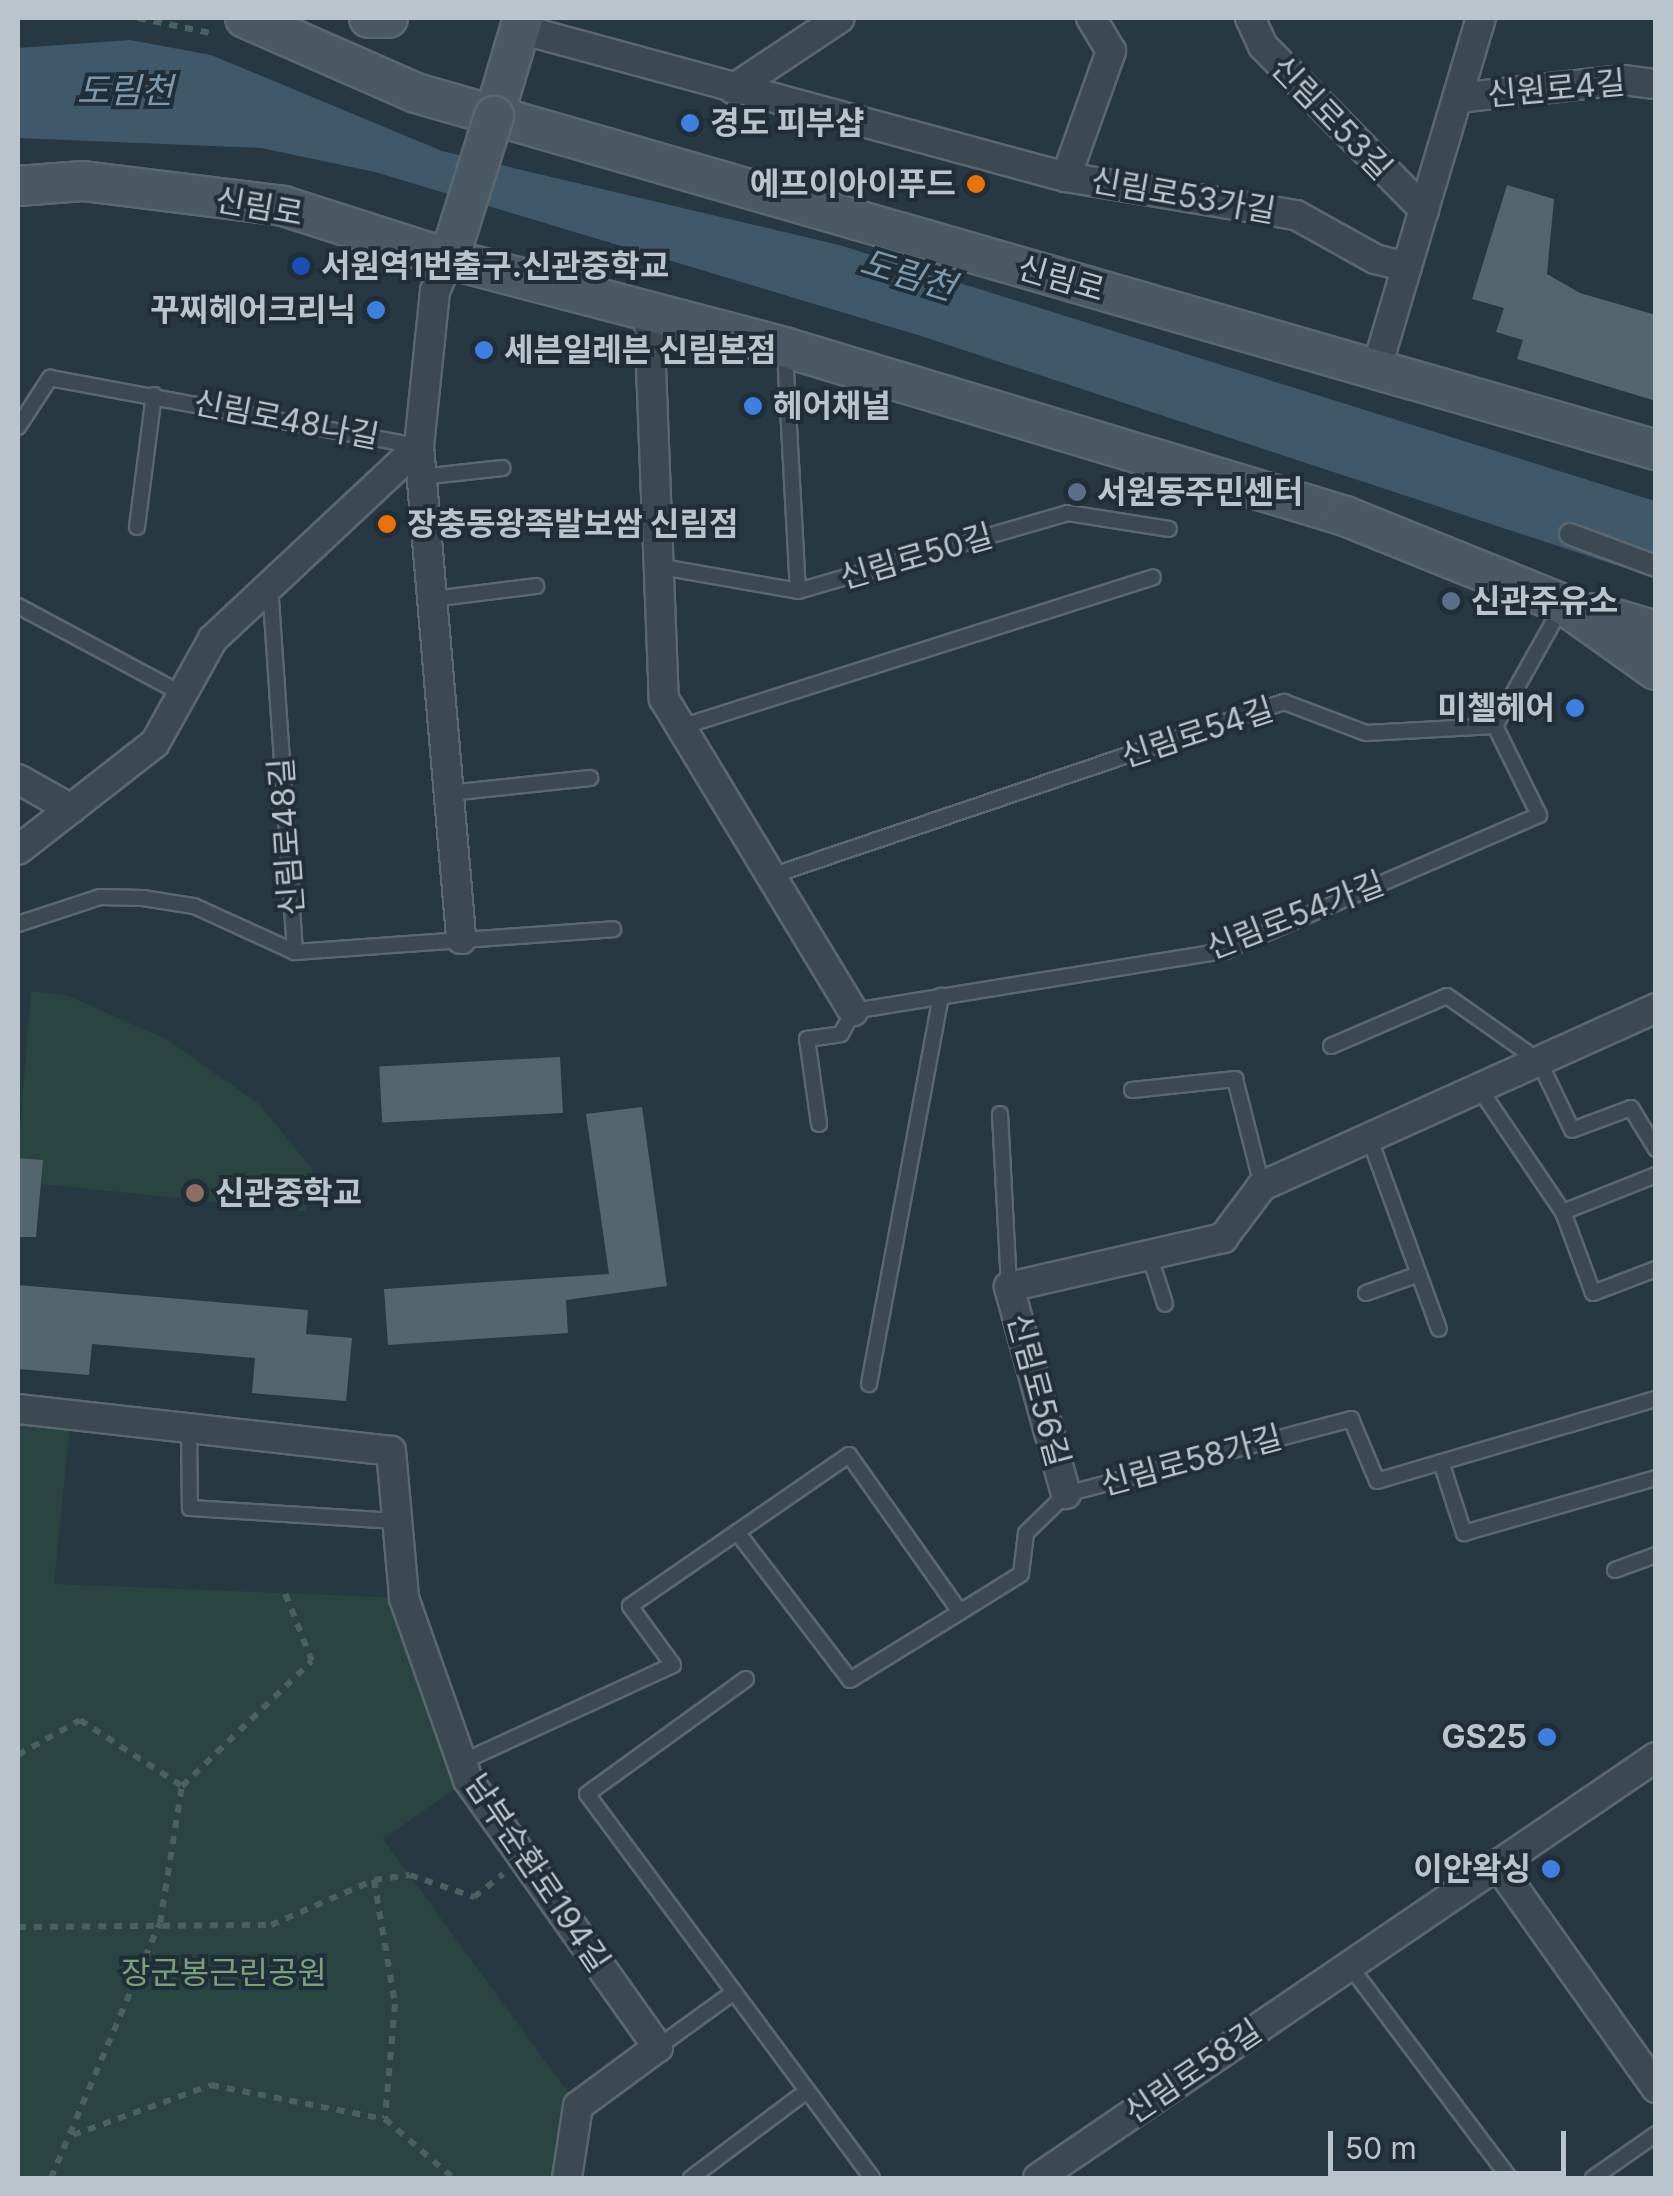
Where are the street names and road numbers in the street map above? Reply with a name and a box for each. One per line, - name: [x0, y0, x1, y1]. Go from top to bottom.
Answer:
- street label: 신림로53길: [1263, 48, 1399, 188]
- street label: 신원로4길: [1485, 64, 1627, 114]
- street label: 신림로53가길: [1088, 161, 1278, 231]
- street label: 신림로: [212, 180, 306, 234]
- street label: 신림로: [1013, 248, 1109, 310]
- street label: 신림로48나길: [190, 383, 382, 457]
- street label: 신림로50길: [835, 517, 997, 597]
- street label: 신림로54길: [1116, 690, 1278, 776]
- street label: 신림로48길: [262, 757, 312, 917]
- street label: 신림로54가길: [1201, 865, 1389, 967]
- street label: 신림로56길: [999, 1309, 1077, 1471]
- street label: 신림로58가길: [1096, 1418, 1286, 1504]
- street label: 남부순환로194길: [457, 1767, 617, 1979]
- street label: 신림로58길: [1117, 2012, 1269, 2132]

